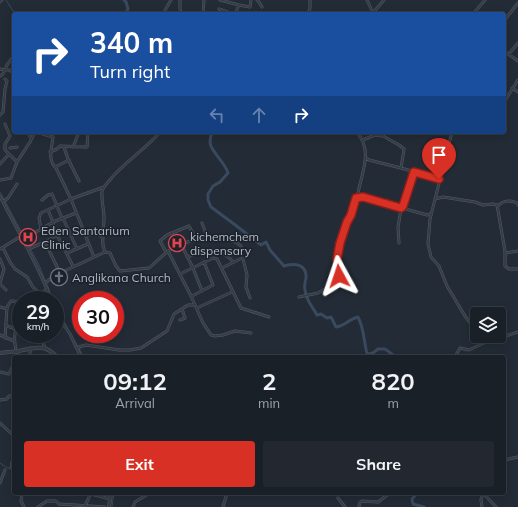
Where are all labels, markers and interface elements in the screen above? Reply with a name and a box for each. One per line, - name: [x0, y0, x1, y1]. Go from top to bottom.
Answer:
- text: 340 m: [90, 25, 173, 60]
- icon: right: [24, 28, 76, 80]
- text: Turn right: [90, 60, 170, 83]
- icon: left: [206, 104, 228, 126]
- icon: ahead: [248, 104, 270, 126]
- icon: right: [290, 104, 312, 126]
- pin: [422, 138, 456, 179]
- icon: arrive: [428, 144, 450, 166]
- place label: Eden Santarium Clinic: [41, 223, 130, 252]
- hospital icon: Eden Santarium Clinic: [18, 227, 38, 247]
- place label: kichemchem dispensary: [190, 229, 259, 258]
- hospital icon: kichemchem dispensary: [167, 233, 187, 253]
- position arrow: [318, 255, 360, 297]
- church icon: Anglikana Church: [49, 267, 69, 287]
- place label: Anglikana Church: [72, 270, 171, 285]
- speed limit sign: 30: [72, 291, 124, 343]
- text: 29: [26, 299, 50, 324]
- map controls: [470, 307, 506, 343]
- button: layers: [470, 307, 506, 343]
- text: km/h: [27, 320, 49, 333]
- text: 09:12: [103, 366, 167, 396]
- text: 2: [262, 366, 276, 396]
- text: 820: [372, 366, 415, 396]
- text: Arrival: [115, 395, 155, 411]
- text: min: [258, 395, 280, 411]
- text: m: [387, 395, 399, 411]
- button: Exit: [24, 441, 255, 487]
- button: Share: [263, 441, 494, 487]

